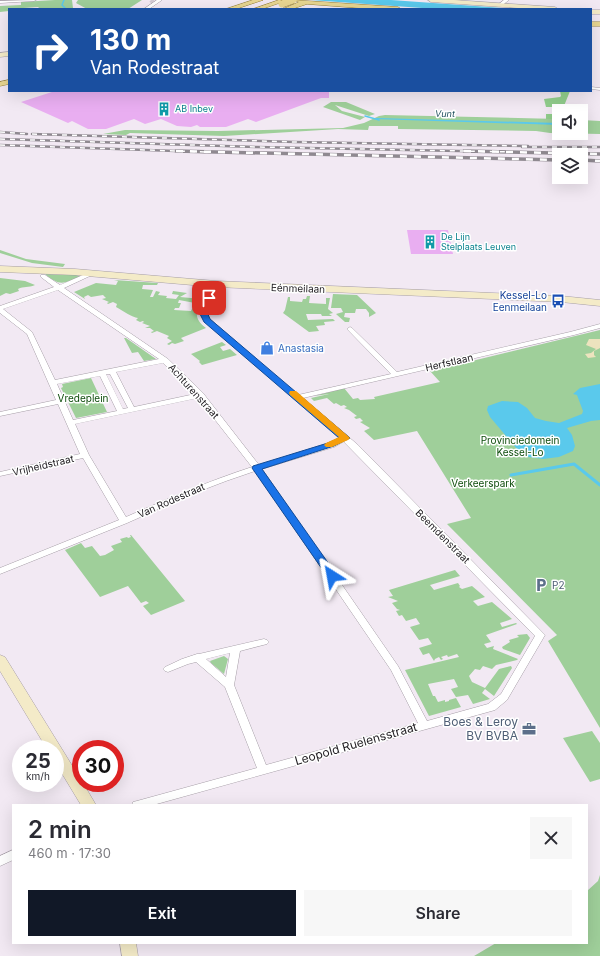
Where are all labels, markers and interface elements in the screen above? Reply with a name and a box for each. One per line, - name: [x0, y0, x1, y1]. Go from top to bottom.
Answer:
- text: 130 m: [90, 23, 171, 57]
- icon: right: [24, 24, 76, 76]
- text: Van Rodestraat: [90, 57, 219, 78]
- building icon: AB Inbev: [156, 101, 172, 117]
- place label: AB Inbev: [175, 103, 213, 114]
- map controls: [552, 104, 588, 184]
- button: sound: [552, 104, 588, 140]
- water label: Vunt: [435, 108, 456, 119]
- button: layers: [552, 148, 588, 184]
- place label: De Lijn Stelplaats Leuven: [441, 231, 516, 252]
- building icon: De Lijn Stelplaats Leuven: [422, 234, 438, 250]
- pin: [192, 281, 226, 315]
- street label: Eénmeilaan: [271, 281, 325, 295]
- icon: arrive: [198, 287, 220, 309]
- place label: Kessel-Lo Eenmeilaan: [493, 289, 547, 313]
- bus stop icon: Kessel-Lo Eenmeilaan: [550, 293, 566, 309]
- shop icon: Anastasia: [259, 340, 275, 356]
- place label: Anastasia: [278, 342, 324, 354]
- street label: Herfstlaan: [424, 351, 474, 373]
- street label: Achturenstraat: [166, 361, 222, 422]
- park label: Vredeplein: [58, 392, 109, 404]
- park label: Provinciedomein Kessel-Lo: [481, 434, 559, 458]
- street label: Vrijheidstraat: [11, 452, 76, 478]
- park label: Verkeerspark: [451, 477, 515, 489]
- street label: Van Rodestraat: [136, 480, 207, 520]
- street label: Beemdenstraat: [413, 506, 473, 566]
- position arrow: [311, 555, 353, 597]
- parking icon: P2: [533, 577, 549, 593]
- place label: P2: [552, 579, 565, 591]
- place label: Boes & Leroy BV BVBA: [443, 714, 518, 743]
- street label: Leopold Ruelensstraat: [293, 719, 419, 768]
- office icon: Boes & Leroy BV BVBA: [521, 721, 537, 737]
- speed limit sign: 30: [72, 740, 124, 792]
- text: 25: [25, 749, 51, 773]
- text: km/h: [26, 770, 50, 782]
- text: 2 min: [28, 815, 92, 844]
- button: close: [530, 817, 572, 859]
- text: 460 m · 17:30: [28, 845, 111, 861]
- button: Exit: [28, 890, 296, 936]
- button: Share: [304, 890, 572, 936]

